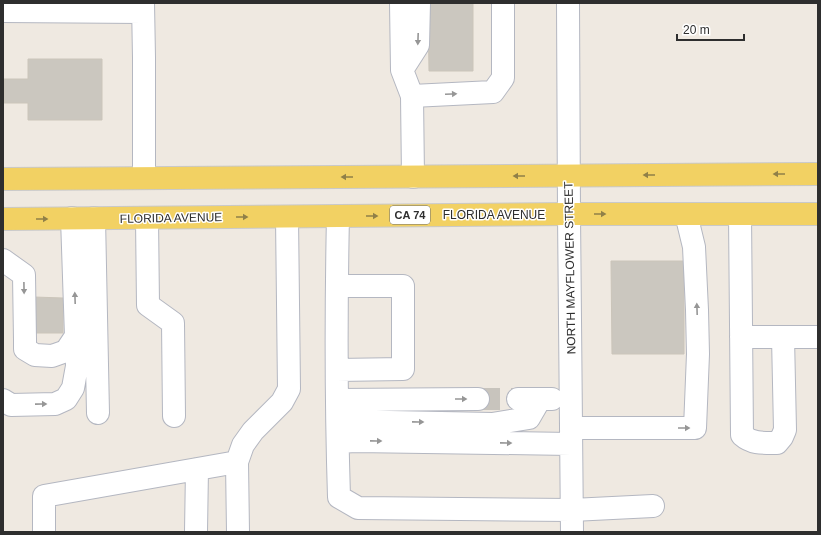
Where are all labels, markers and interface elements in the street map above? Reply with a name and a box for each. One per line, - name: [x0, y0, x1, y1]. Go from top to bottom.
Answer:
- scale bar: [677, 16, 744, 42]
- text: 20 m: [683, 23, 710, 37]
- one-way arrow: [415, 33, 422, 45]
- one-way arrow: [445, 90, 457, 97]
- one-way arrow: [773, 171, 785, 178]
- one-way arrow: [642, 172, 655, 178]
- one-way arrow: [512, 173, 525, 179]
- one-way arrow: [340, 174, 353, 180]
- street label: NORTH MAYFLOWER STREET: [561, 181, 579, 355]
- road number: CA 74: [390, 206, 430, 224]
- street label: FLORIDA AVENUE: [443, 208, 545, 222]
- street label: FLORIDA AVENUE: [120, 210, 222, 226]
- one-way arrow: [594, 211, 607, 217]
- one-way arrow: [366, 213, 379, 219]
- one-way arrow: [236, 214, 249, 220]
- one-way arrow: [36, 216, 49, 222]
- one-way arrow: [21, 282, 27, 295]
- one-way arrow: [72, 291, 78, 304]
- one-way arrow: [694, 302, 700, 315]
- one-way arrow: [455, 396, 468, 402]
- one-way arrow: [35, 401, 47, 408]
- one-way arrow: [412, 419, 424, 426]
- one-way arrow: [678, 425, 691, 431]
- one-way arrow: [370, 438, 383, 444]
- one-way arrow: [500, 440, 513, 446]

